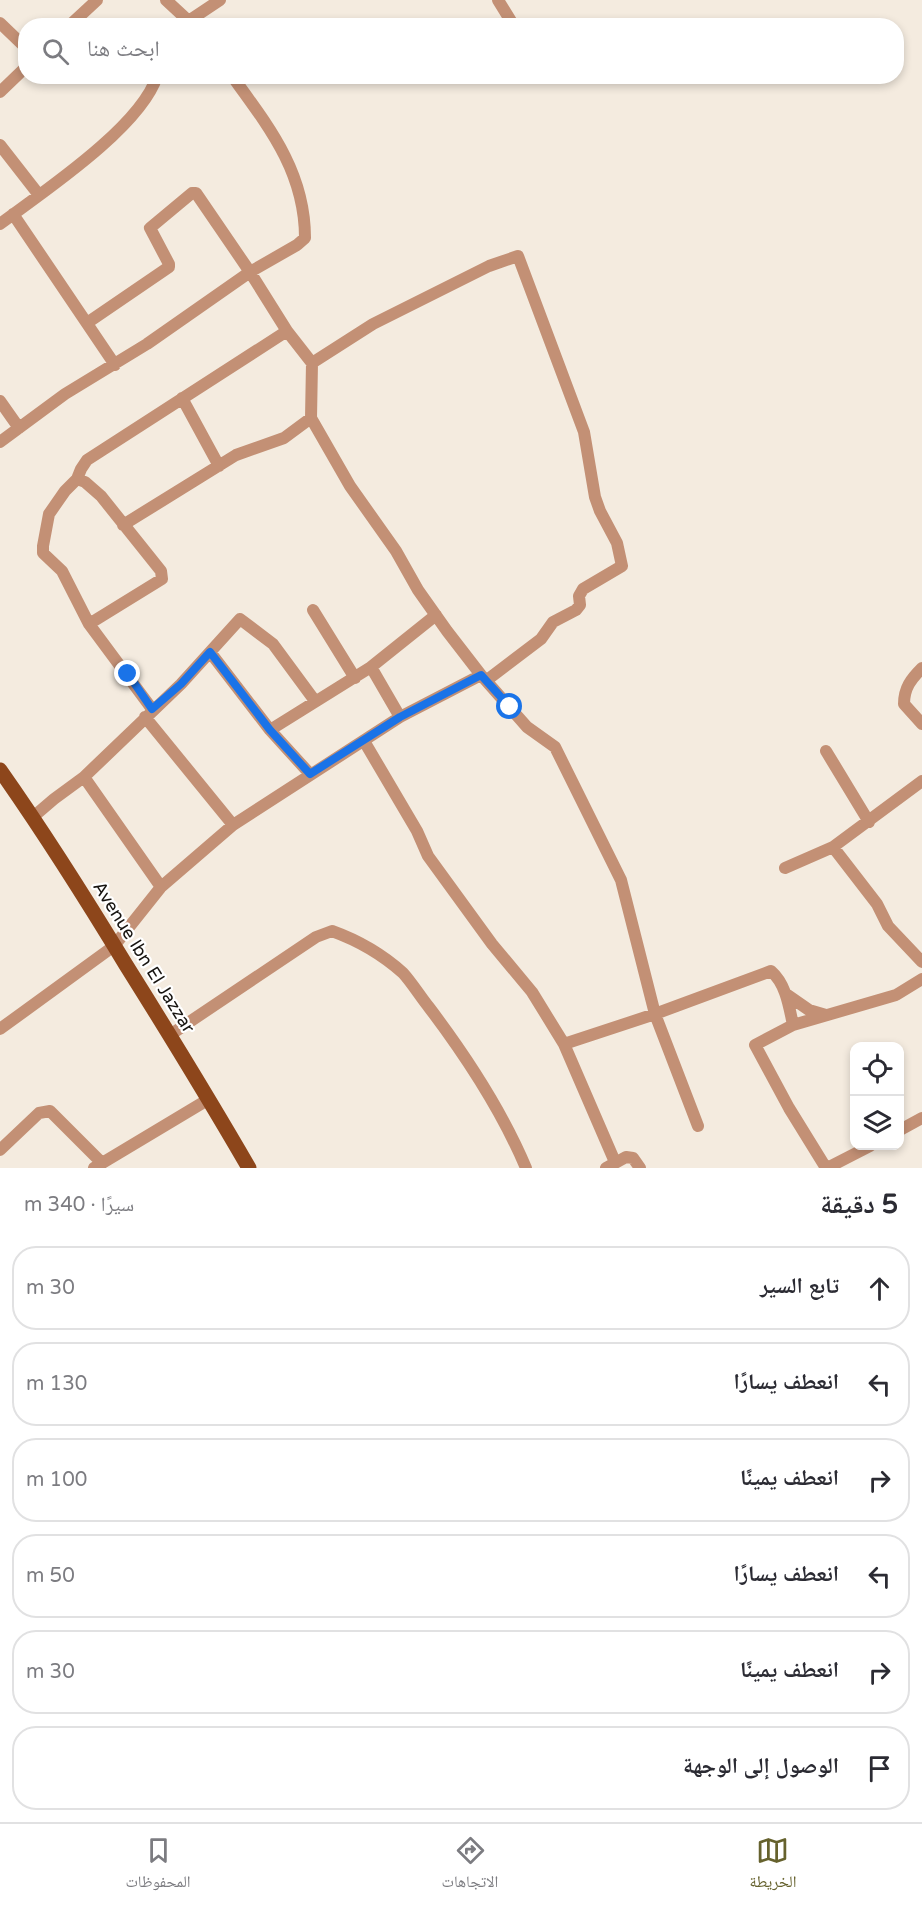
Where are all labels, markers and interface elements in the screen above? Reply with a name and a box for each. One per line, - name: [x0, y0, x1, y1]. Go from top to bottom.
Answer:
- search box: [18, 18, 904, 84]
- icon: search: [39, 35, 72, 68]
- text: ابحث هنا: [87, 36, 160, 62]
- route end: [114, 660, 140, 686]
- route start: [496, 693, 522, 719]
- street label: Avenue Ibn El Jazzar: [88, 877, 200, 1037]
- map controls: [850, 1042, 904, 1150]
- button: locate: [850, 1042, 904, 1096]
- button: layers: [850, 1096, 904, 1150]
- text: 5 دقيقة: [820, 1189, 898, 1220]
- text: سيرًا · 340 m: [24, 1193, 134, 1217]
- icon: ahead: [863, 1272, 896, 1305]
- text: تابع السير: [760, 1273, 839, 1299]
- text: 30 m: [26, 1276, 75, 1300]
- icon: left: [863, 1368, 896, 1401]
- text: انعطف يسارًا: [734, 1369, 839, 1395]
- text: 130 m: [26, 1372, 87, 1396]
- icon: right: [863, 1464, 896, 1497]
- text: انعطف يمينًا: [740, 1465, 839, 1491]
- text: 100 m: [26, 1468, 87, 1492]
- icon: left: [863, 1560, 896, 1593]
- text: انعطف يسارًا: [734, 1561, 839, 1587]
- text: 50 m: [26, 1564, 75, 1588]
- icon: right: [863, 1656, 896, 1689]
- text: انعطف يمينًا: [740, 1657, 839, 1683]
- text: 30 m: [26, 1660, 75, 1684]
- icon: arrive: [863, 1752, 896, 1785]
- text: الوصول إلى الوجهة: [683, 1753, 839, 1779]
- tab: المحفوظات: [126, 1834, 191, 1897]
- tab: الاتجاهات: [442, 1834, 498, 1897]
- tab: الخريطة: [749, 1834, 797, 1897]

